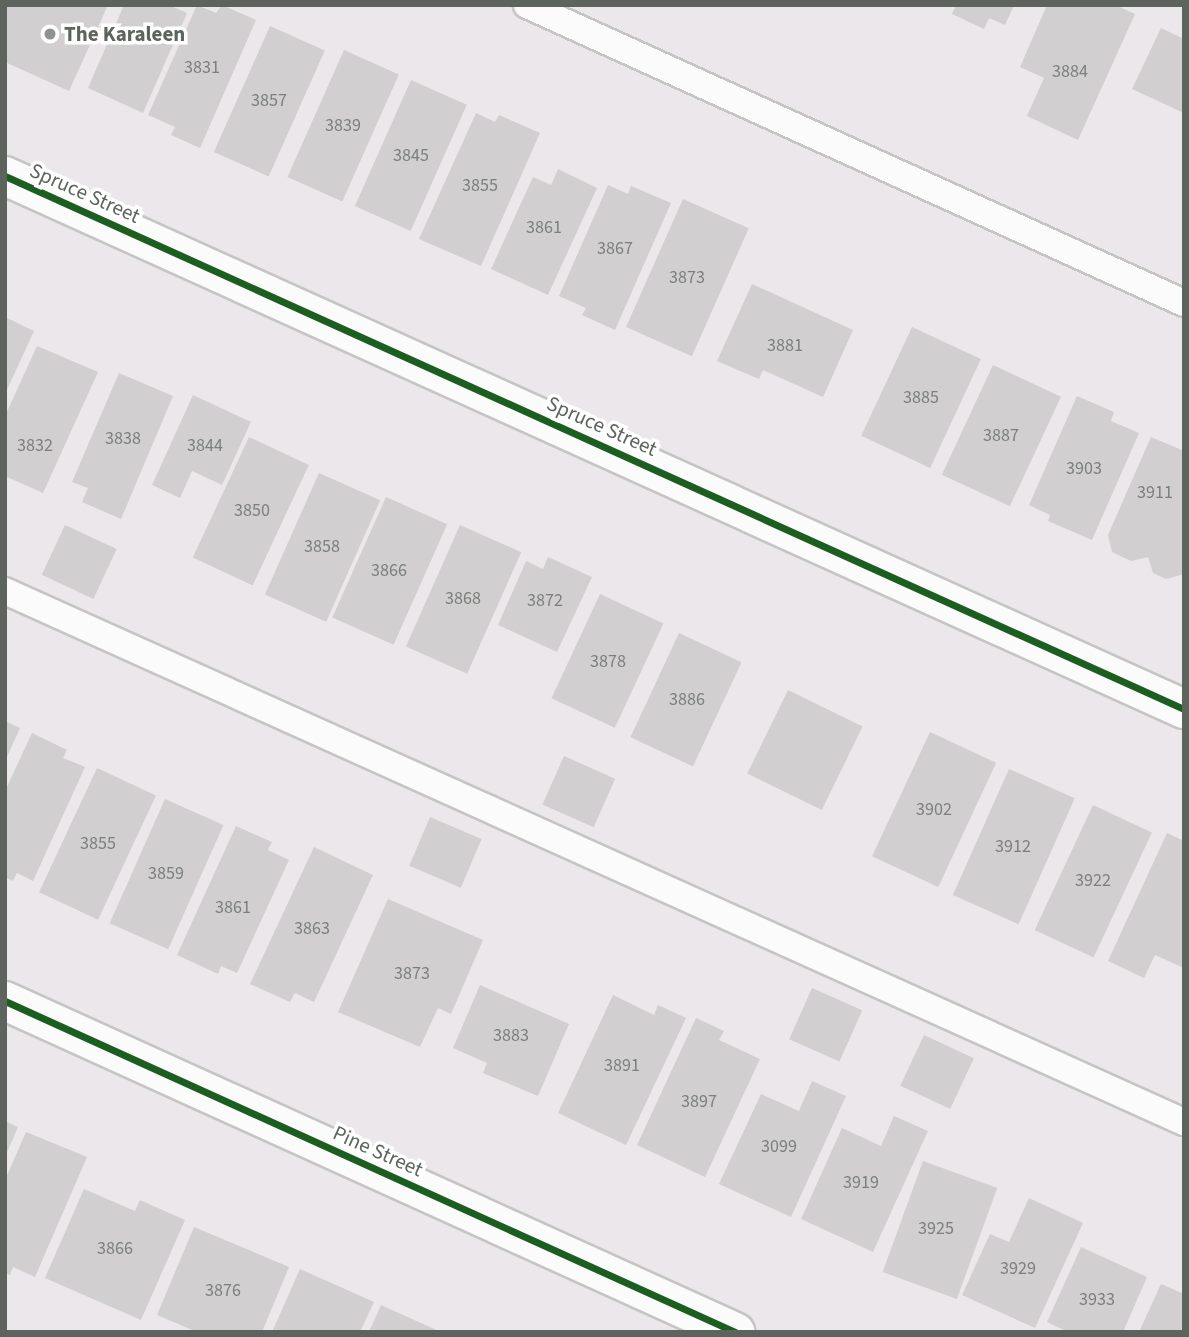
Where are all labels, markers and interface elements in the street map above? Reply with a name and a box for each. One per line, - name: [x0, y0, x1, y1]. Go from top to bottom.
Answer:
- place label: The Karaleen: [64, 21, 185, 47]
- marker: The Karaleen: [42, 26, 58, 42]
- house number: 3831: [184, 57, 220, 79]
- house number: 3884: [1052, 61, 1088, 83]
- house number: 3857: [251, 90, 287, 112]
- house number: 3839: [325, 115, 361, 137]
- house number: 3845: [393, 145, 429, 167]
- street label: Spruce Street: [26, 158, 144, 228]
- house number: 3855: [462, 175, 498, 197]
- house number: 3861: [526, 217, 562, 239]
- house number: 3867: [597, 238, 633, 260]
- house number: 3873: [669, 267, 705, 289]
- house number: 3881: [767, 335, 803, 357]
- house number: 3885: [903, 387, 939, 409]
- street label: Spruce Street: [543, 391, 661, 461]
- house number: 3887: [983, 425, 1019, 447]
- house number: 3838: [105, 428, 141, 450]
- house number: 3832: [17, 435, 53, 457]
- house number: 3844: [187, 435, 223, 457]
- house number: 3903: [1066, 458, 1102, 480]
- house number: 3911: [1137, 482, 1173, 504]
- house number: 3850: [234, 500, 270, 522]
- house number: 3858: [304, 536, 340, 558]
- house number: 3866: [371, 560, 407, 582]
- house number: 3868: [445, 588, 481, 610]
- house number: 3872: [527, 590, 563, 612]
- house number: 3878: [590, 651, 626, 673]
- house number: 3886: [669, 689, 705, 711]
- house number: 3902: [916, 799, 952, 821]
- house number: 3855: [80, 833, 116, 855]
- house number: 3912: [995, 836, 1031, 858]
- house number: 3859: [148, 863, 184, 885]
- house number: 3922: [1075, 870, 1111, 892]
- house number: 3861: [215, 897, 251, 919]
- house number: 3863: [294, 918, 330, 940]
- house number: 3873: [394, 963, 430, 985]
- house number: 3883: [493, 1025, 529, 1047]
- house number: 3891: [604, 1055, 640, 1077]
- house number: 3897: [681, 1091, 717, 1113]
- street label: Pine Street: [329, 1120, 427, 1182]
- house number: 3099: [761, 1136, 797, 1158]
- house number: 3919: [843, 1172, 879, 1194]
- house number: 3925: [918, 1218, 954, 1240]
- house number: 3866: [97, 1238, 133, 1260]
- house number: 3929: [1000, 1258, 1036, 1280]
- house number: 3876: [205, 1280, 241, 1302]
- house number: 3933: [1079, 1289, 1115, 1311]

